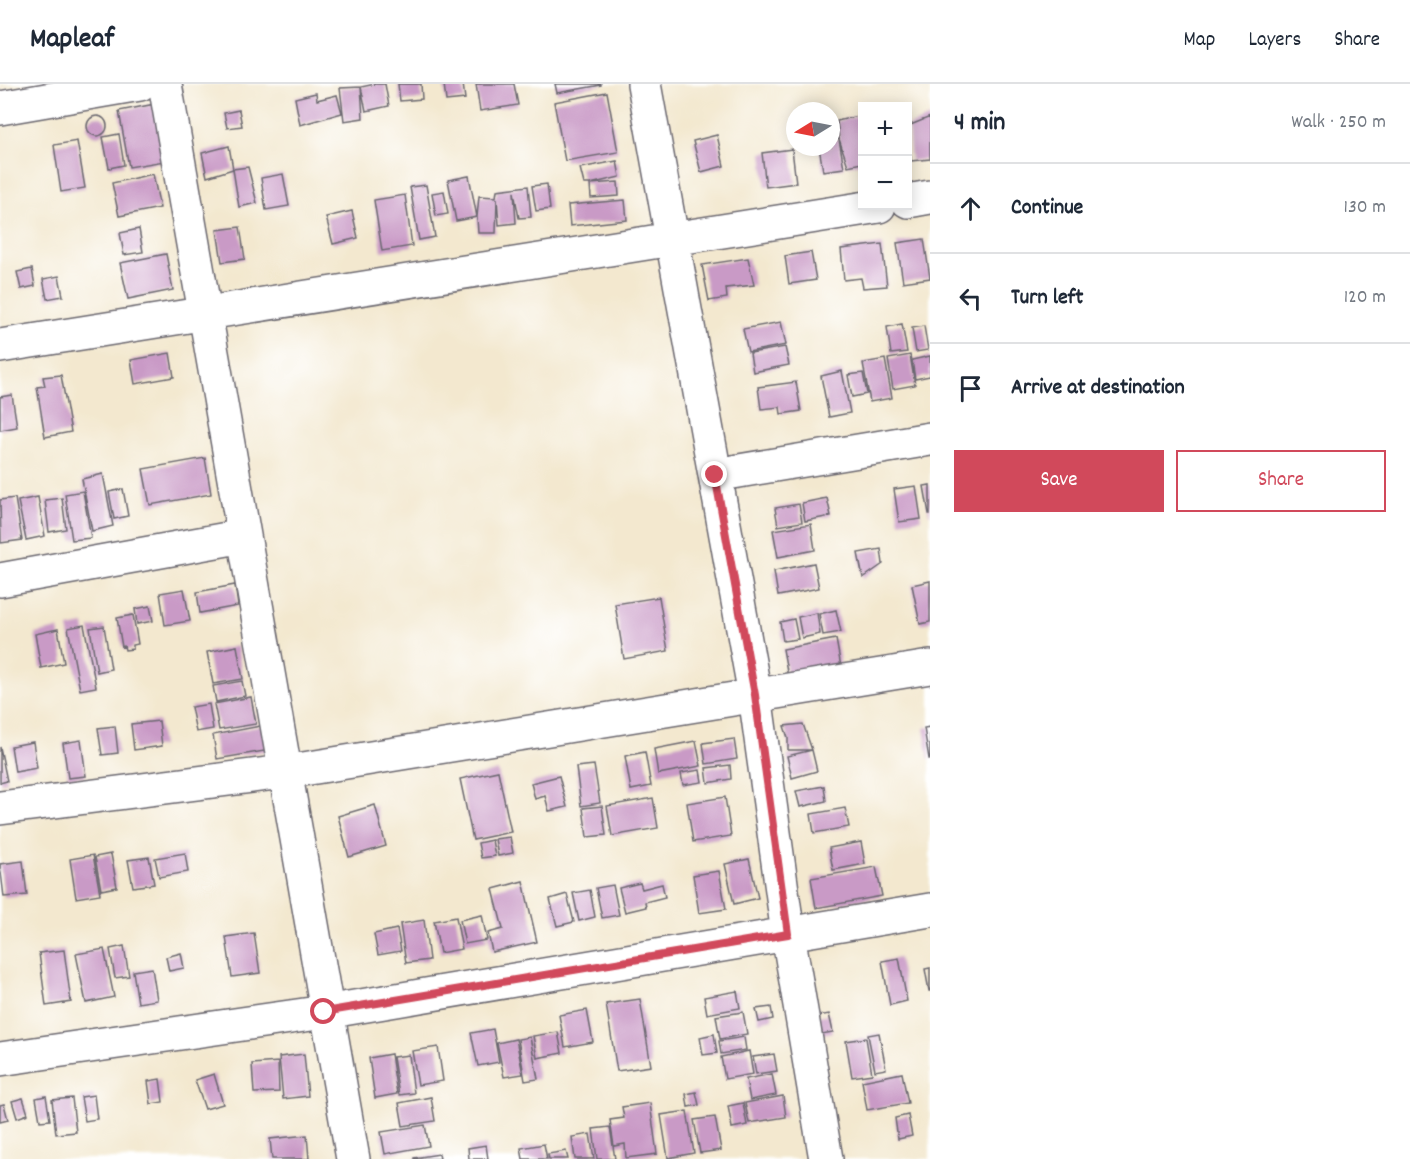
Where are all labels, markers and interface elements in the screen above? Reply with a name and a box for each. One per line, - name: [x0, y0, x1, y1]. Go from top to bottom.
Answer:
- text: Mapleaf: [30, 21, 114, 61]
- text: Map: [1184, 26, 1215, 56]
- text: Layers: [1248, 26, 1301, 56]
- text: Share: [1334, 26, 1380, 56]
- north arrow: [786, 102, 840, 156]
- map controls: [858, 102, 912, 210]
- button: +: [858, 102, 912, 156]
- text: 4 min: [954, 105, 1005, 142]
- text: Walk · 250 m: [1291, 109, 1386, 137]
- button: −: [858, 156, 912, 210]
- icon: ahead: [954, 192, 987, 225]
- text: Continue: [1011, 193, 1083, 224]
- text: 130 m: [1344, 194, 1386, 222]
- icon: left: [954, 282, 987, 315]
- text: Turn left: [1011, 283, 1083, 314]
- text: 120 m: [1344, 284, 1386, 312]
- icon: arrive: [954, 372, 987, 405]
- text: Arrive at destination: [1011, 373, 1185, 404]
- button: Save: [954, 450, 1164, 512]
- button: Share: [1176, 450, 1386, 512]
- route end: [701, 461, 727, 487]
- route start: [310, 998, 336, 1024]

